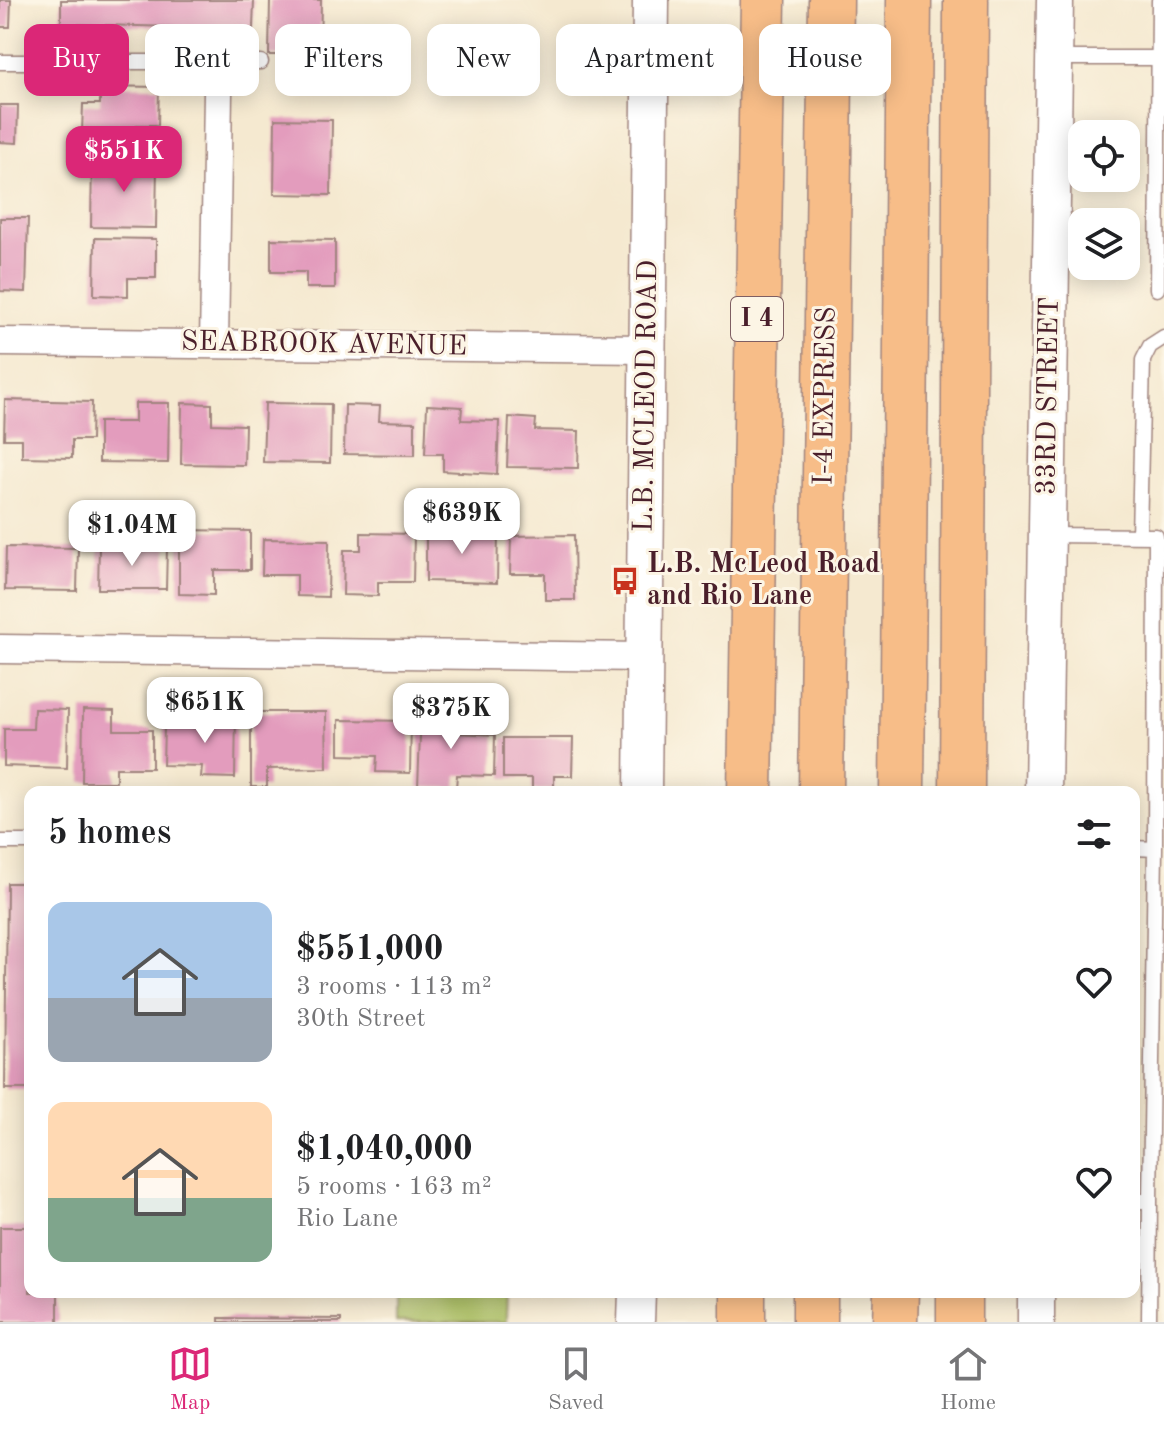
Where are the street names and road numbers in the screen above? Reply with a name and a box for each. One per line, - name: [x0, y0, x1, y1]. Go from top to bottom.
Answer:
- street label: L.B. MCLEOD ROAD: [631, 260, 663, 532]
- road number: I 4: [731, 297, 783, 341]
- street label: 33RD STREET: [1033, 297, 1065, 495]
- street label: I-4 EXPRESS: [810, 306, 842, 486]
- street label: SEABROOK AVENUE: [181, 329, 467, 361]

